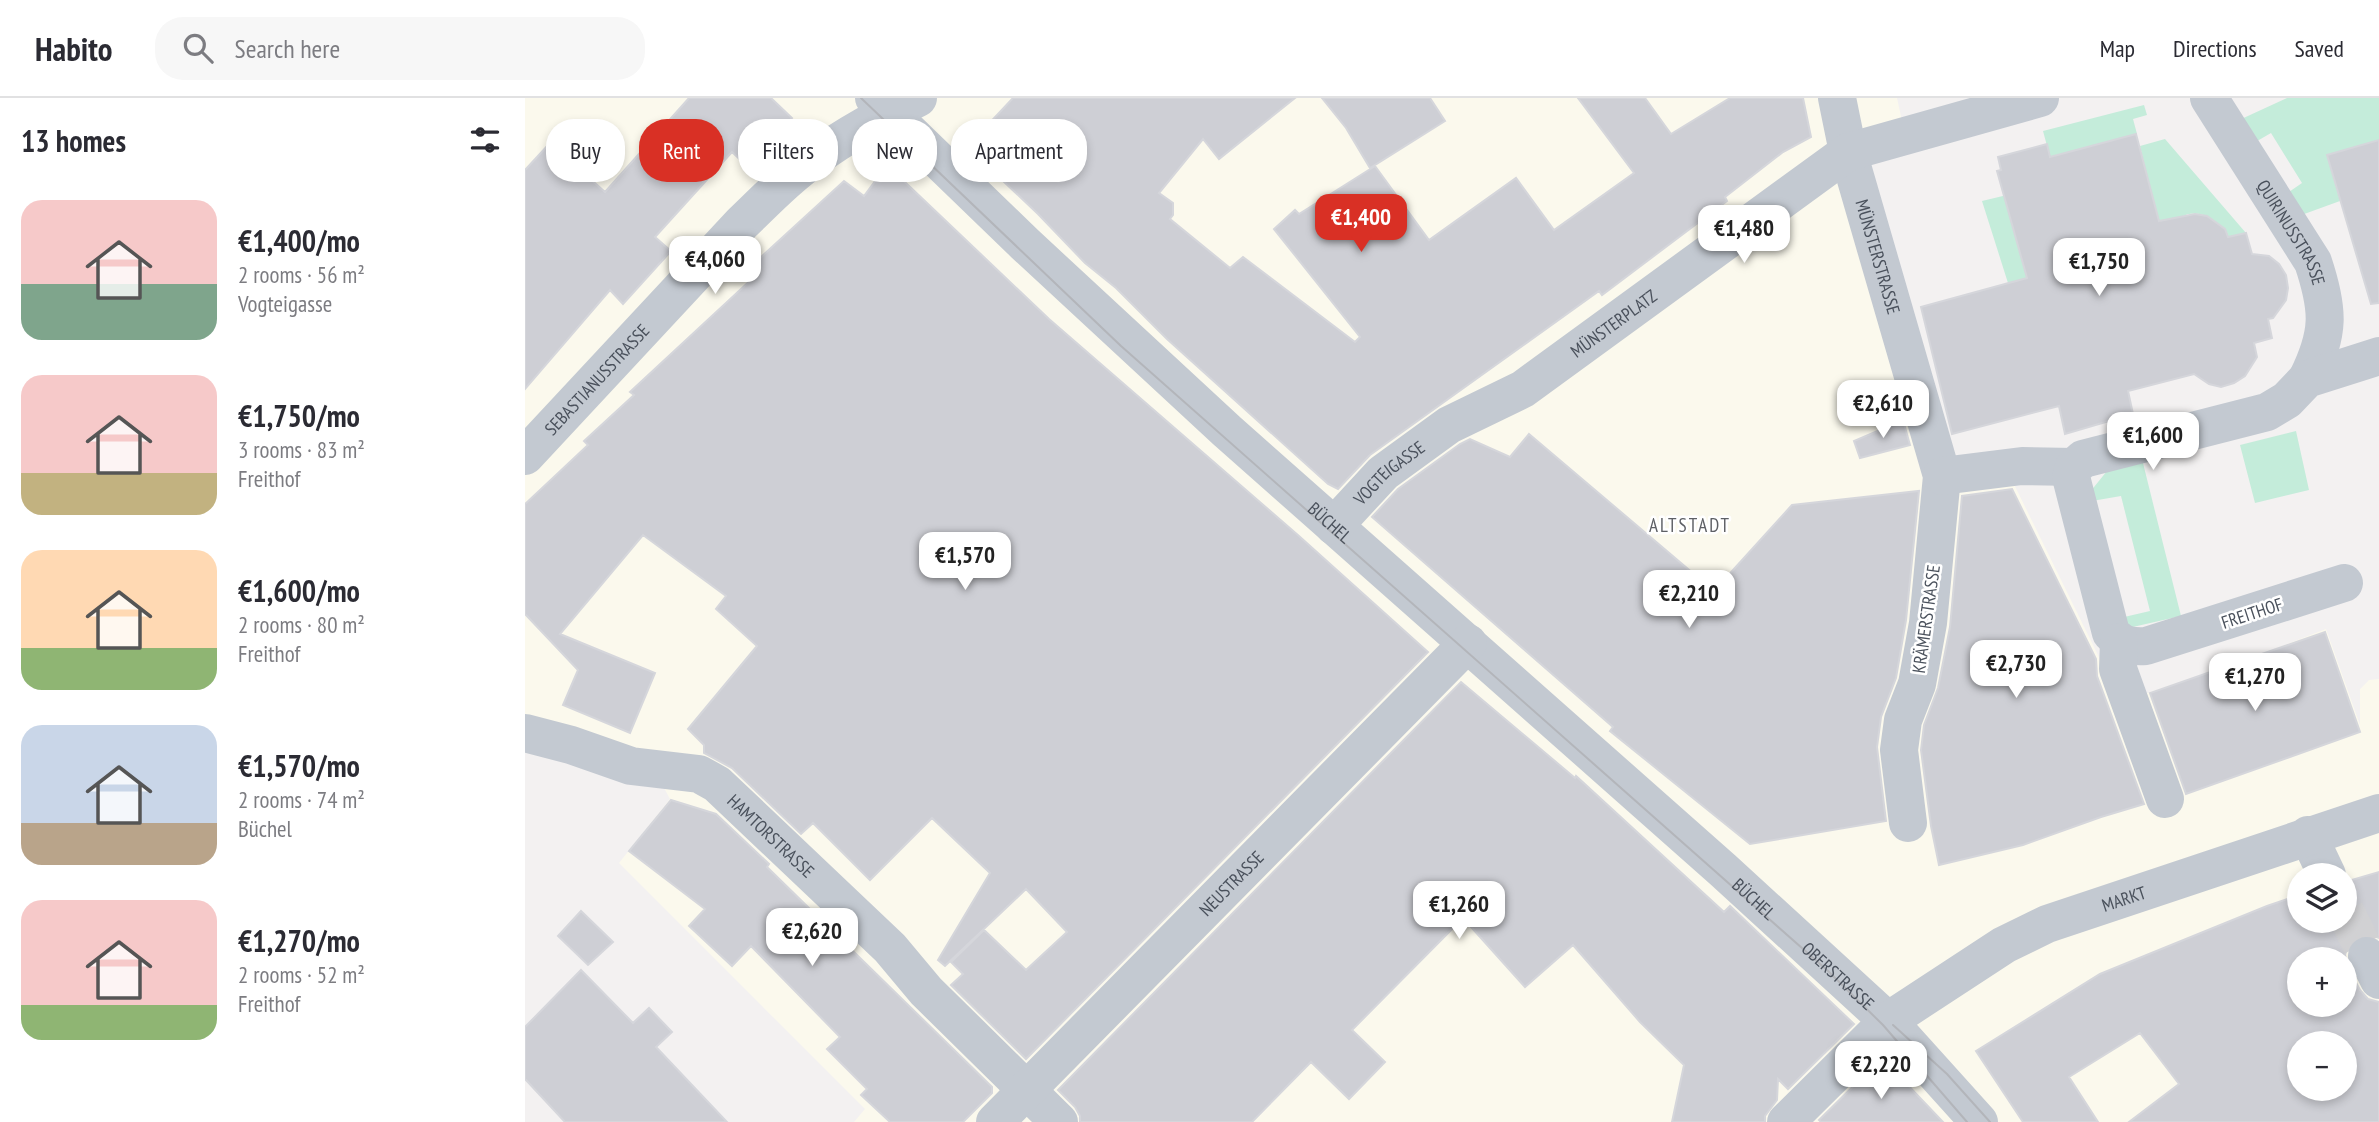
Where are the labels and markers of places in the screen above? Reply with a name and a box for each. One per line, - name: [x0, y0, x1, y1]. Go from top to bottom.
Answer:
- pin: €1,400: [1304, 194, 1418, 254]
- pin: €1,480: [1687, 206, 1801, 265]
- pin: €4,060: [658, 236, 772, 296]
- pin: €1,750: [2042, 238, 2156, 298]
- pin: €2,610: [1826, 380, 1940, 440]
- pin: €1,600: [2096, 412, 2210, 472]
- pin: €1,570: [908, 532, 1022, 592]
- pin: €2,210: [1632, 570, 1746, 630]
- pin: €2,730: [1959, 640, 2073, 700]
- pin: €1,270: [2198, 654, 2312, 713]
- pin: €1,260: [1402, 882, 1516, 941]
- pin: €2,620: [755, 908, 869, 968]
- pin: €2,220: [1824, 1042, 1938, 1101]

